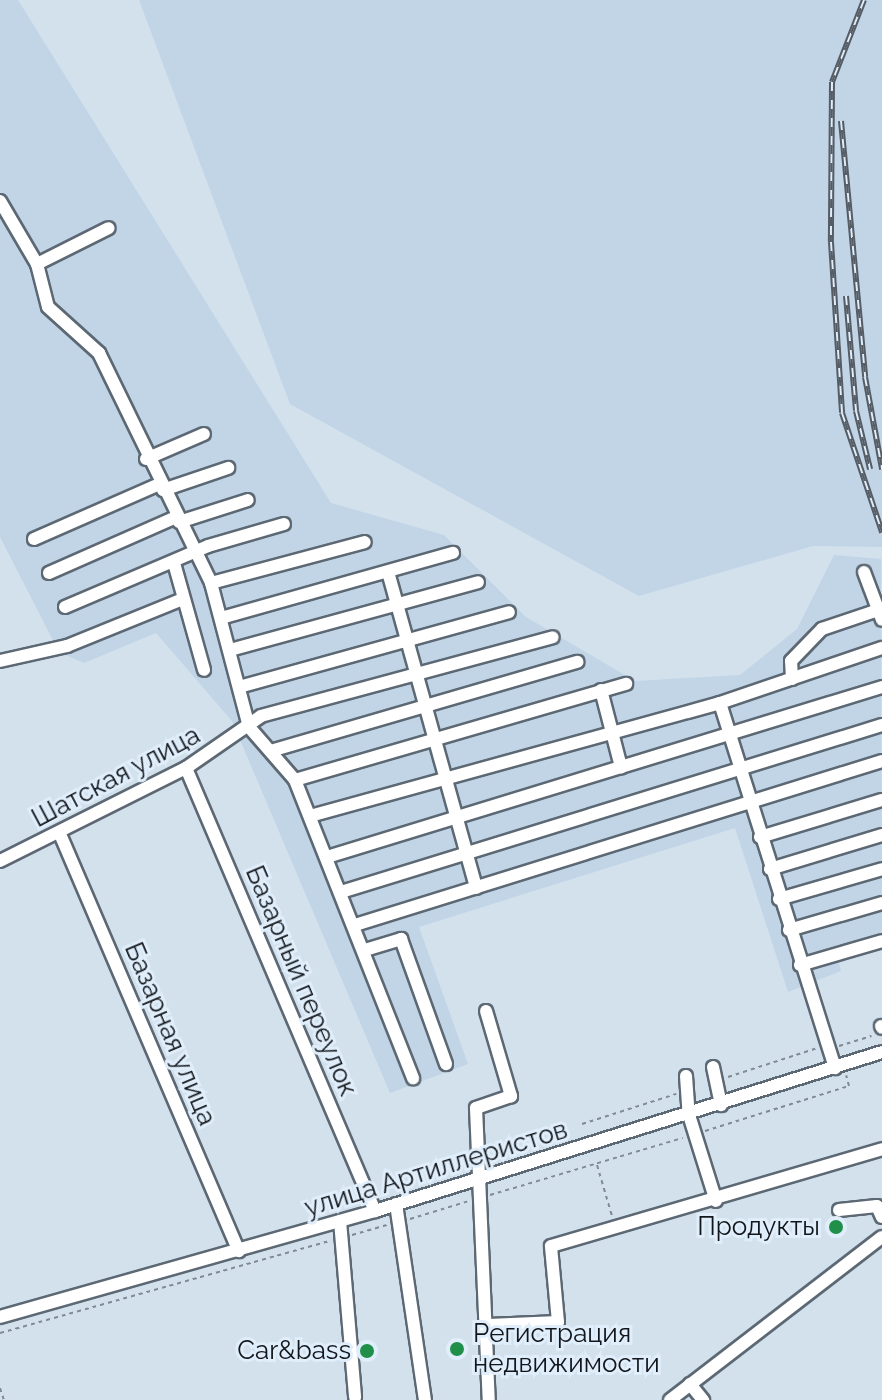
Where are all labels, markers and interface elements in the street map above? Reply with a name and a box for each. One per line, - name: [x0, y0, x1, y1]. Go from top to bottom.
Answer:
- street label: Шатская улица: [26, 719, 206, 835]
- street label: Базарный переулок: [238, 861, 364, 1101]
- street label: Базарная улица: [117, 938, 223, 1130]
- street label: улица Артиллеристов: [300, 1114, 572, 1224]
- place label: Продукты: [697, 1211, 820, 1243]
- marker: Продукты: [827, 1218, 845, 1236]
- place label: Регистрация недвижимости: [473, 1318, 660, 1380]
- place label: Car&bass: [237, 1335, 351, 1367]
- marker: Регистрация недвижимости: [448, 1340, 466, 1358]
- marker: Car&bass: [358, 1342, 376, 1360]

